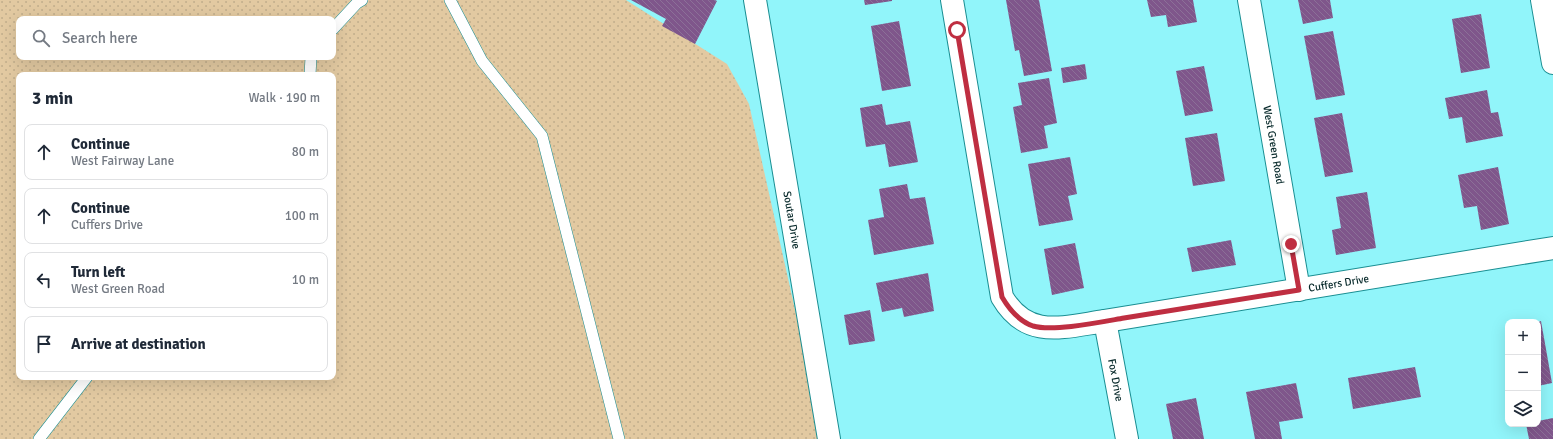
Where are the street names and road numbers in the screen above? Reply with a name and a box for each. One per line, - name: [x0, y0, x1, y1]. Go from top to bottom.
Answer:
- street label: West Green Road: [1261, 105, 1287, 185]
- street label: Soutar Drive: [781, 190, 803, 250]
- street label: Cuffers Drive: [1307, 272, 1370, 294]
- street label: Fox Drive: [1106, 358, 1126, 402]

